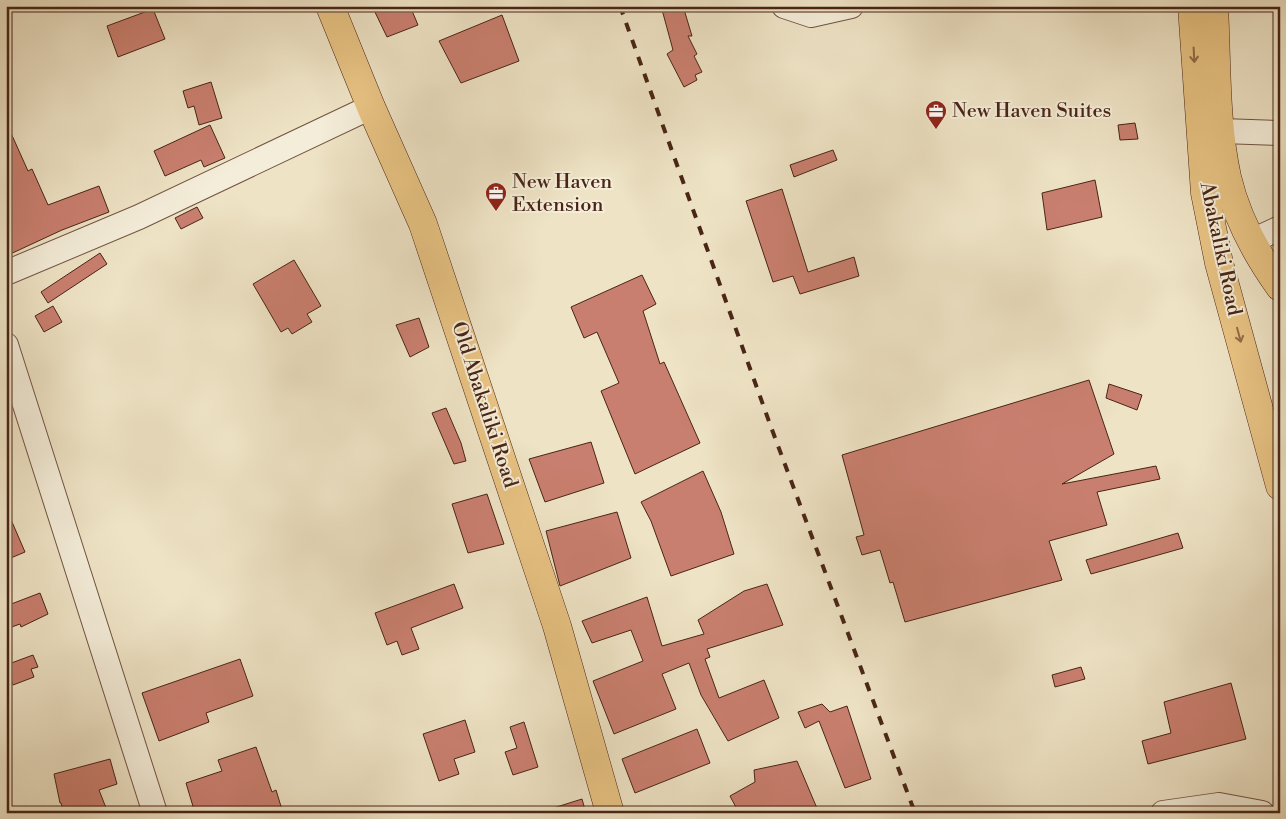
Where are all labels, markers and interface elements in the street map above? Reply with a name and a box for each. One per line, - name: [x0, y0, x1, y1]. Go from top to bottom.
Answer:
- one-way arrow: [1190, 47, 1199, 63]
- office icon: New Haven Suites: [924, 99, 948, 130]
- place label: New Haven Suites: [952, 99, 1111, 124]
- place label: New Haven Extension: [512, 170, 612, 218]
- street label: Abakaliki Road: [1193, 179, 1247, 319]
- office icon: New Haven Extension: [484, 181, 508, 212]
- street label: Old Abakaliki Road: [445, 319, 523, 492]
- one-way arrow: [1235, 327, 1244, 343]

